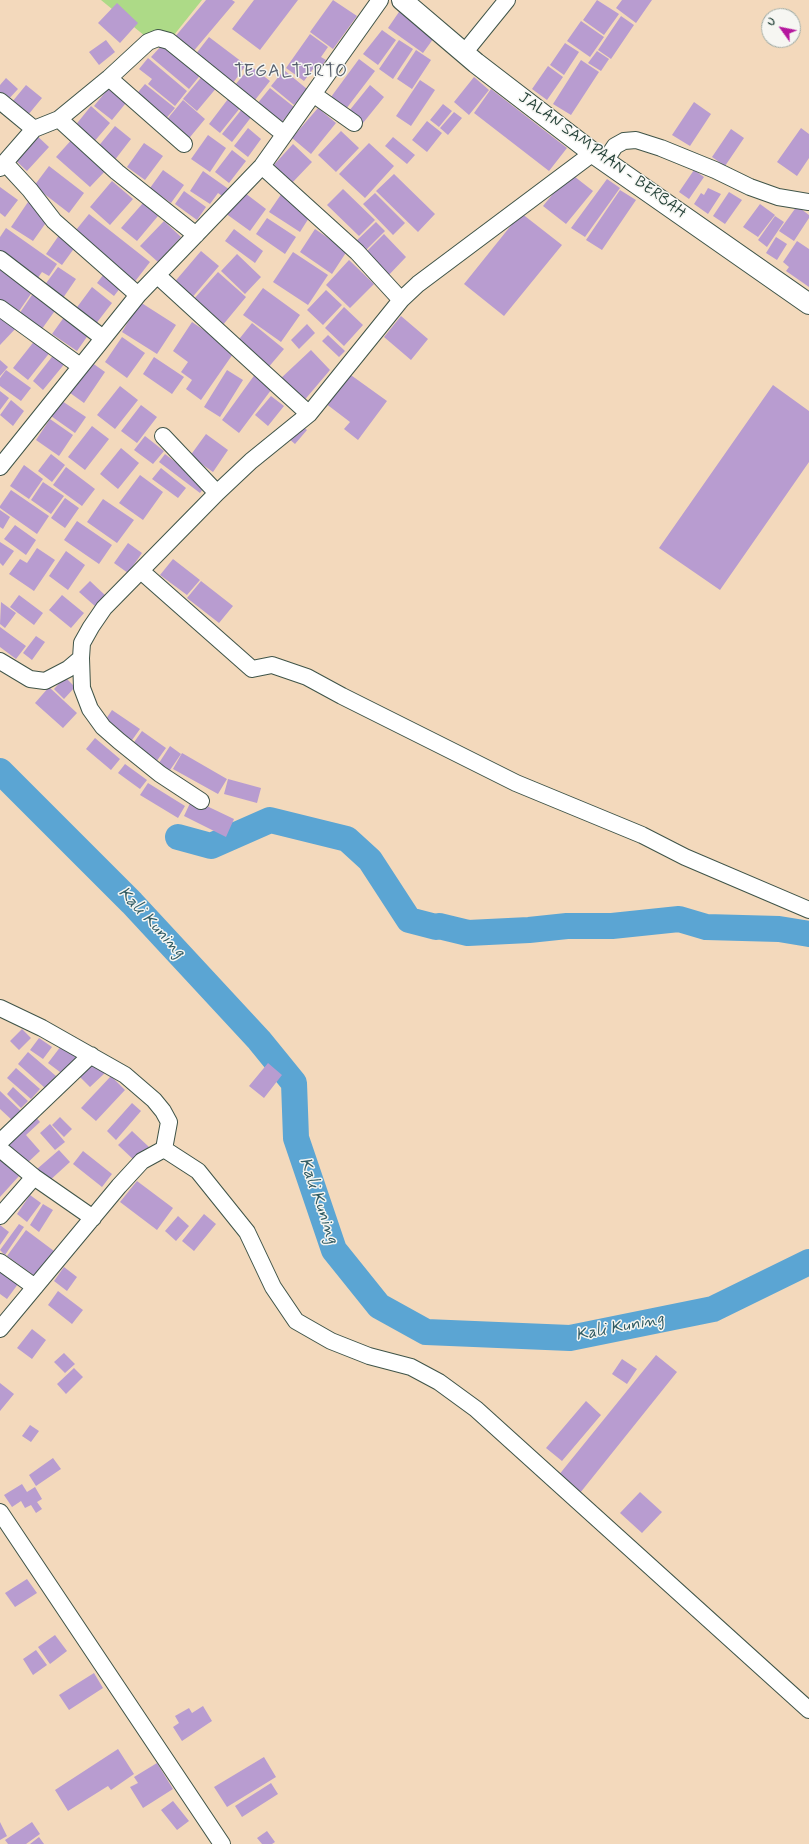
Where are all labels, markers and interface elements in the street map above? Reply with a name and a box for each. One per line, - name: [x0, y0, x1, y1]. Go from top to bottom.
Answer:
- north arrow: [761, 8, 801, 48]
- text: U: [764, 15, 780, 29]
- district label: TEGALTIRTO: [236, 61, 346, 83]
- street label: JALAN SAMPAAN - BERBAH: [514, 89, 690, 223]
- water label: Kali Kuning: [113, 883, 189, 963]
- water label: Kali Kuning: [294, 1155, 342, 1247]
- water label: Kali Kuning: [574, 1309, 666, 1347]

